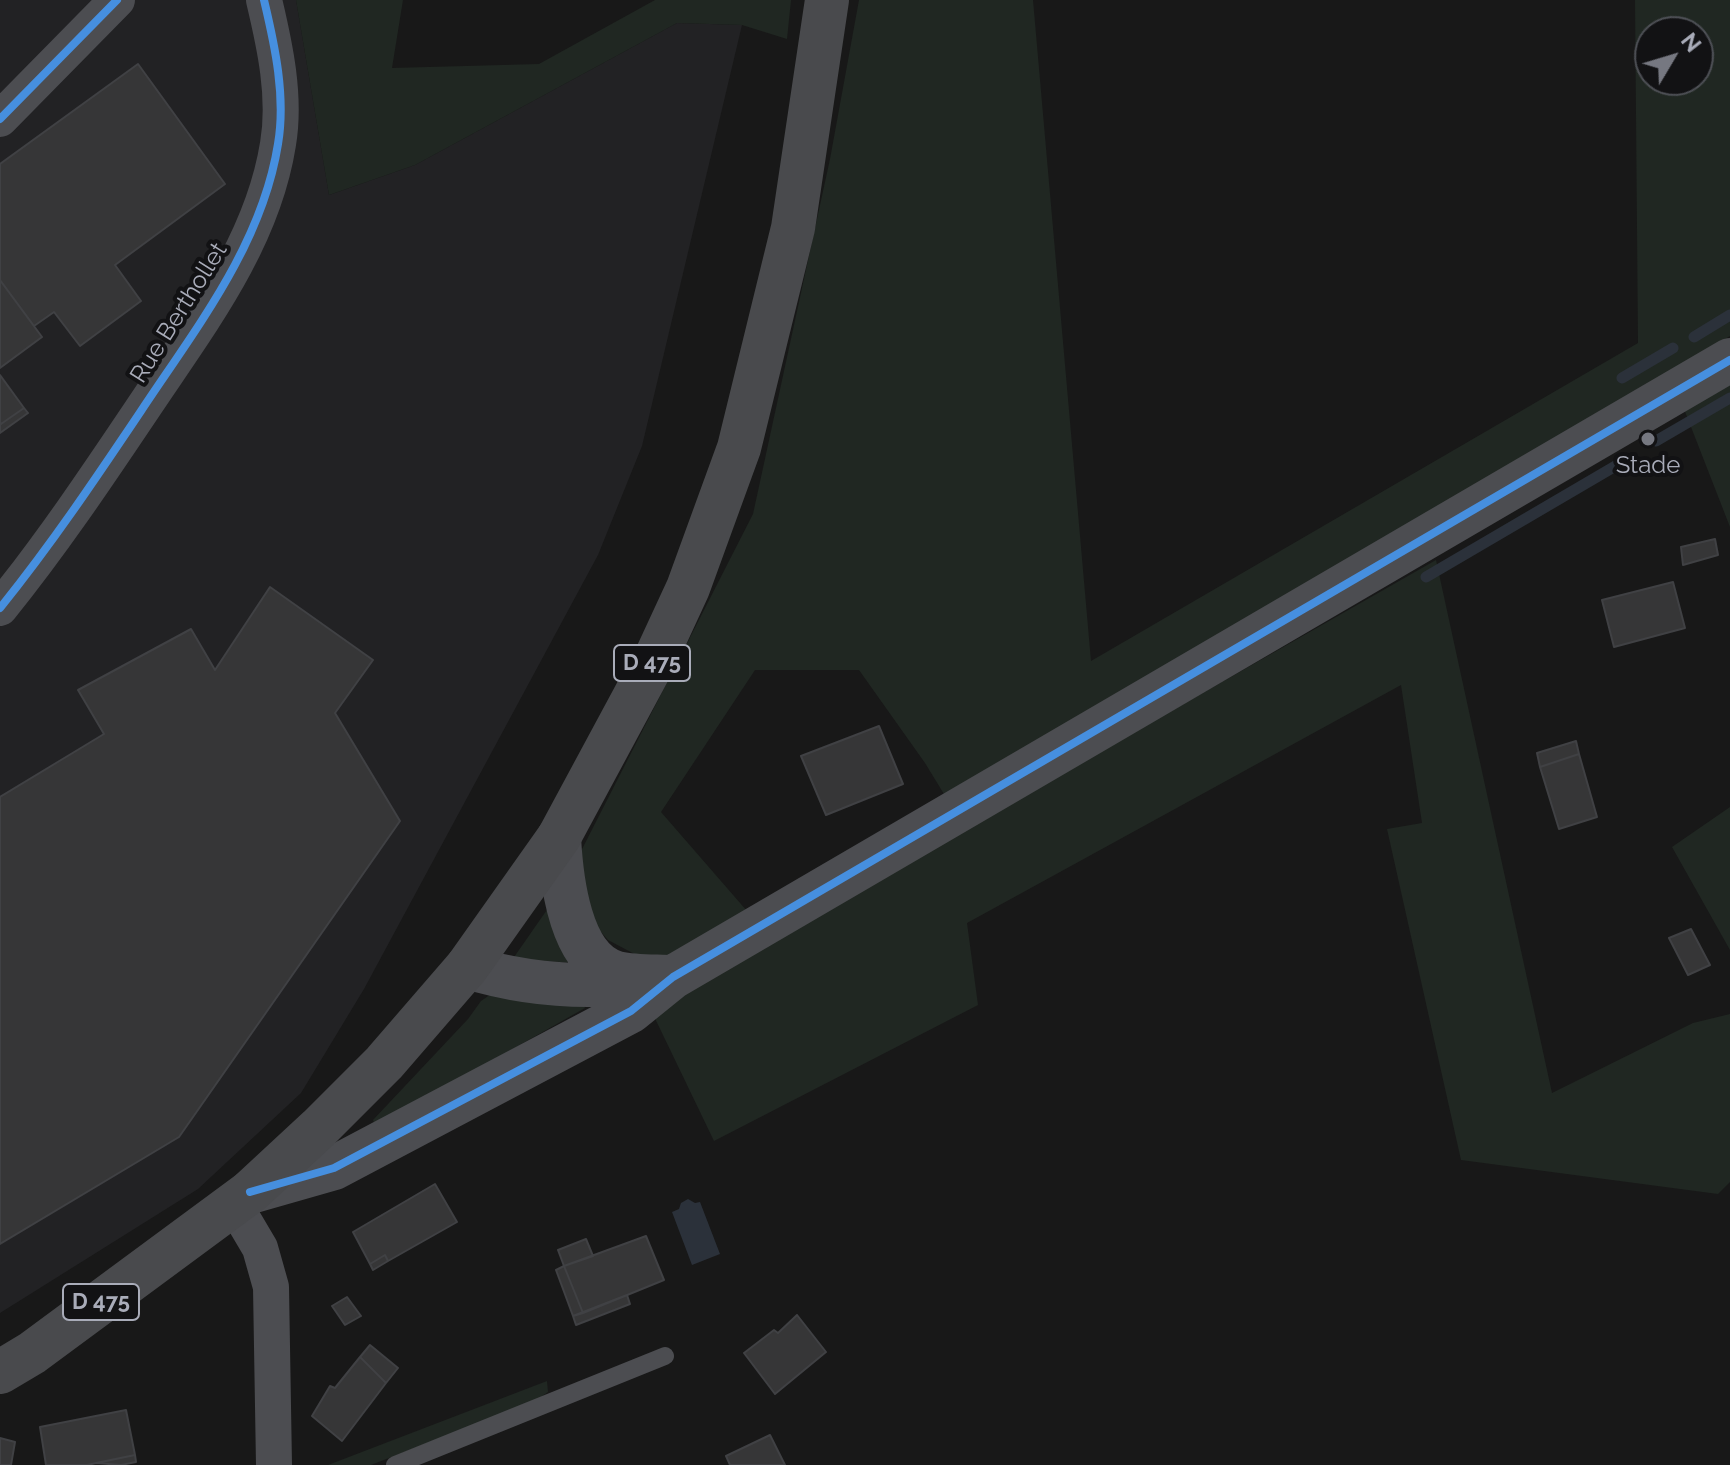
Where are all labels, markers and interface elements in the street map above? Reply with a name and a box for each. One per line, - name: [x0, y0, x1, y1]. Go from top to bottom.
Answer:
- north arrow: [1634, 16, 1714, 96]
- text: N: [1676, 28, 1707, 57]
- street label: Rue Berthollet: [124, 238, 234, 388]
- marker: Stade: [1639, 430, 1657, 448]
- place label: Stade: [1616, 452, 1680, 480]
- road number: D 475: [614, 645, 690, 681]
- road number: D 475: [63, 1284, 139, 1320]

